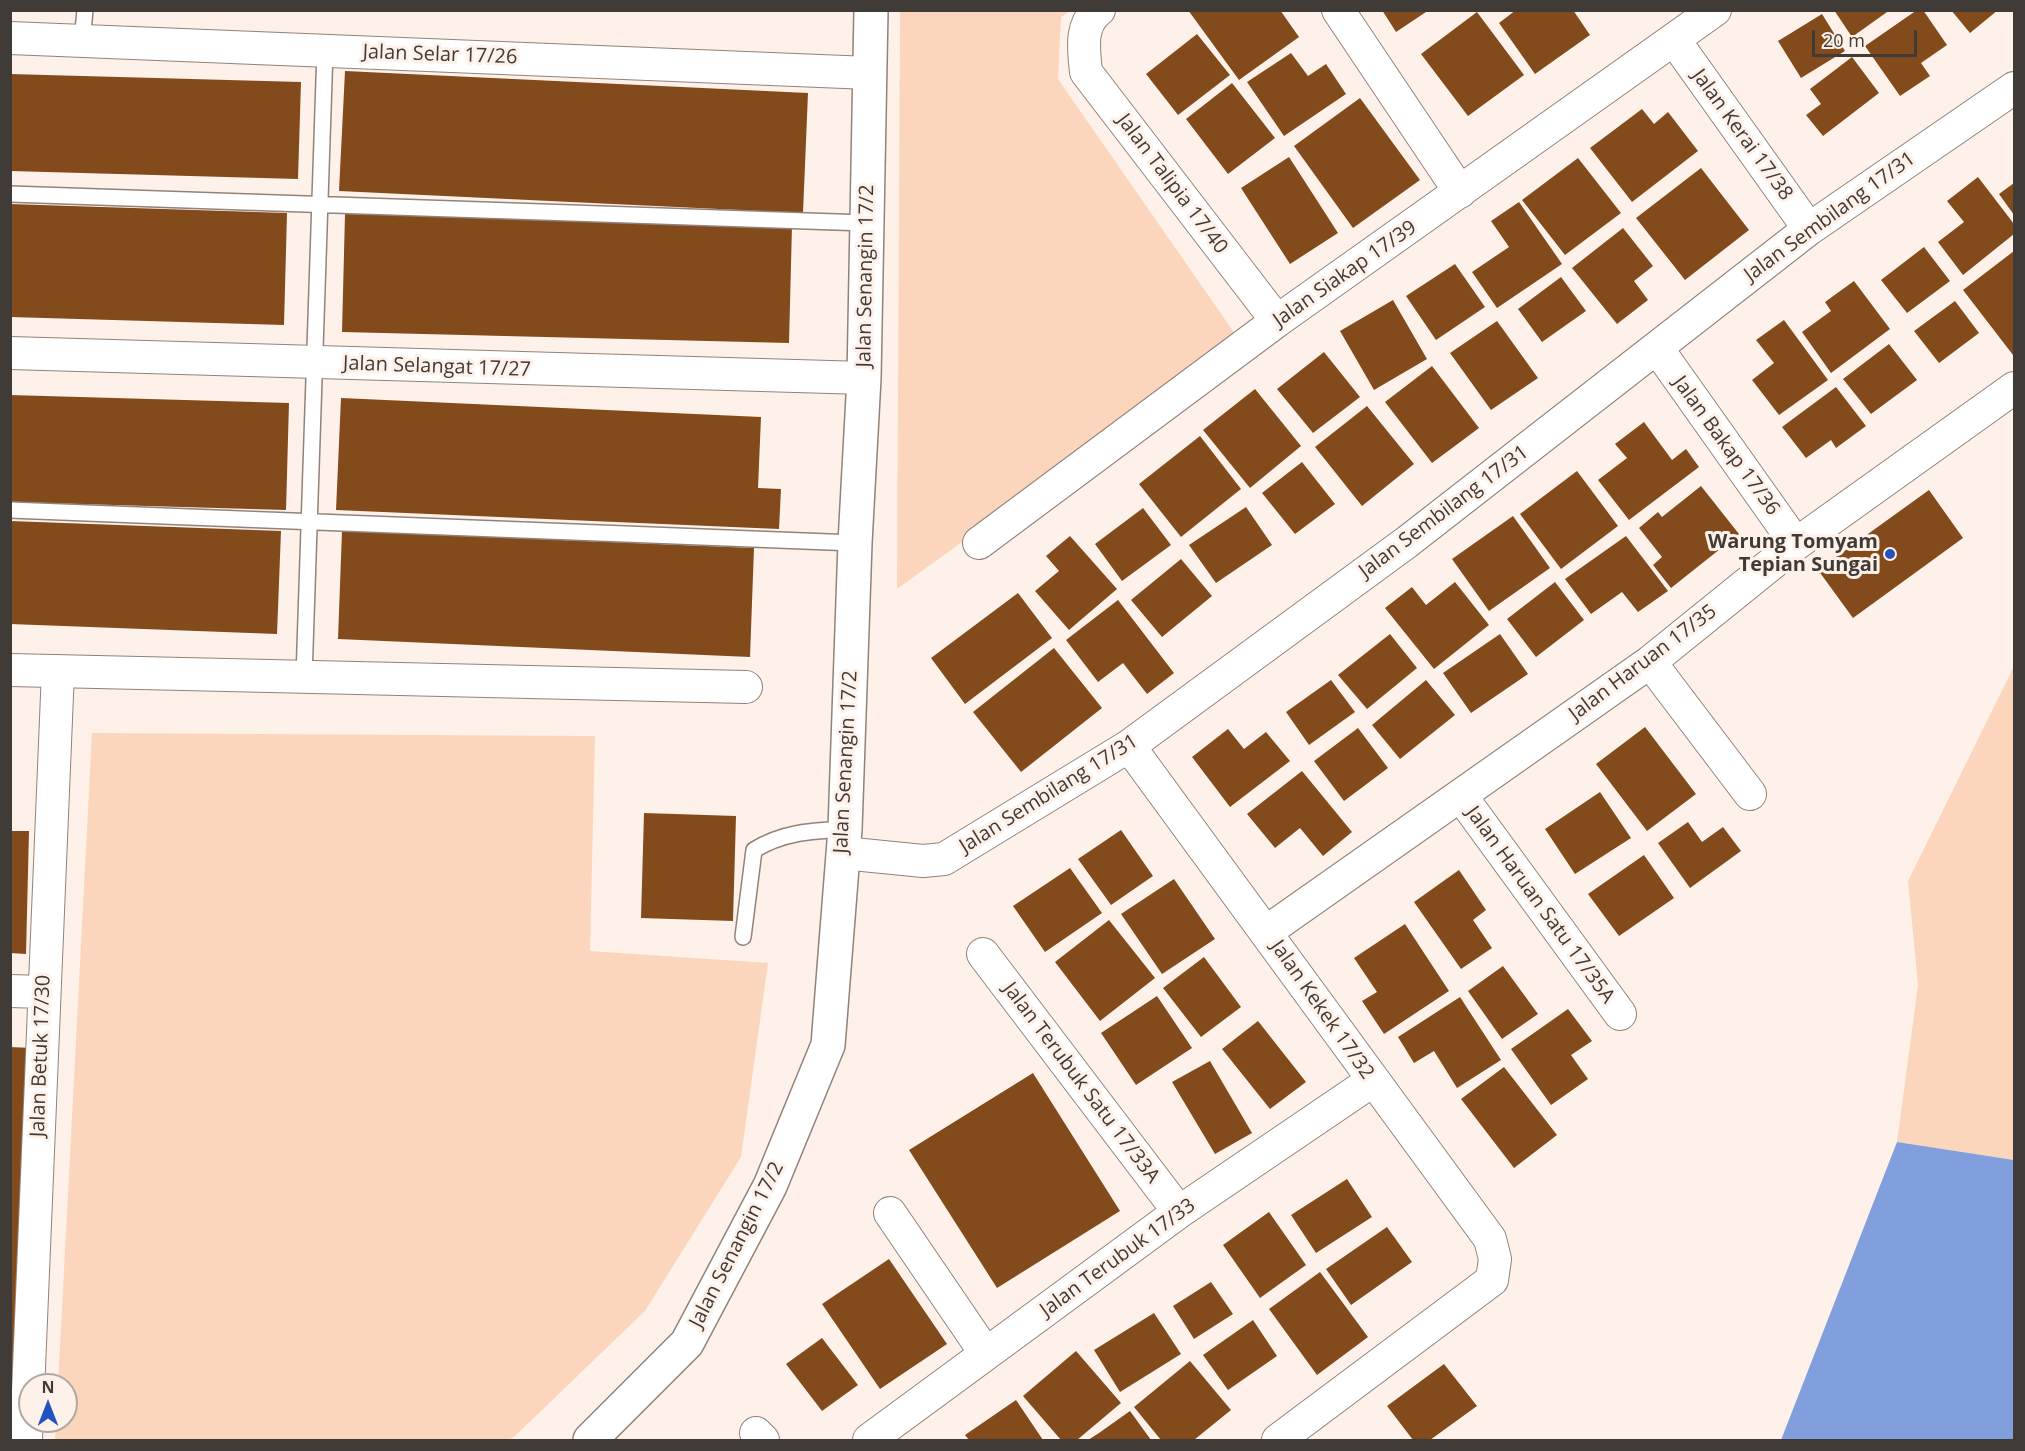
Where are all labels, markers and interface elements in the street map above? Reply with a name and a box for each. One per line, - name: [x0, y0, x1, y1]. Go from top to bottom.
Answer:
- scale bar: [1815, 18, 1920, 56]
- text: 20 m: [1823, 28, 1865, 52]
- street label: Jalan Selar 17/26: [362, 40, 518, 70]
- street label: Jalan Kerai 17/38: [1686, 65, 1798, 205]
- street label: Jalan Talipia 17/40: [1112, 109, 1232, 259]
- street label: Jalan Sembilang 17/31: [1740, 147, 1920, 287]
- street label: Jalan Senangin 17/2: [852, 184, 880, 368]
- street label: Jalan Siakap 17/39: [1269, 216, 1421, 332]
- street label: Jalan Selangat 17/27: [343, 352, 531, 382]
- street label: Jalan Bakap 17/36: [1667, 372, 1785, 520]
- street label: Jalan Sembilang 17/31: [1355, 441, 1533, 583]
- place label: Warung Tomyam Tepian Sungai: [1708, 530, 1878, 577]
- marker: Warung Tomyam Tepian Sungai: [1883, 547, 1897, 561]
- street label: Jalan Haruan 17/35: [1565, 600, 1721, 726]
- street label: Jalan Senangin 17/2: [829, 670, 863, 854]
- street label: Jalan Sembilang 17/31: [955, 729, 1143, 859]
- street label: Jalan Haruan Satu 17/35A: [1461, 802, 1619, 1008]
- street label: Jalan Kekek 17/32: [1265, 936, 1379, 1084]
- street label: Jalan Betuk 17/30: [26, 974, 56, 1138]
- street label: Jalan Terubuk Satu 17/33A: [998, 978, 1164, 1188]
- street label: Jalan Senangin 17/2: [685, 1158, 789, 1332]
- street label: Jalan Terubuk 17/33: [1036, 1194, 1200, 1322]
- north arrow: [18, 1373, 78, 1433]
- text: N: [41, 1376, 55, 1398]

